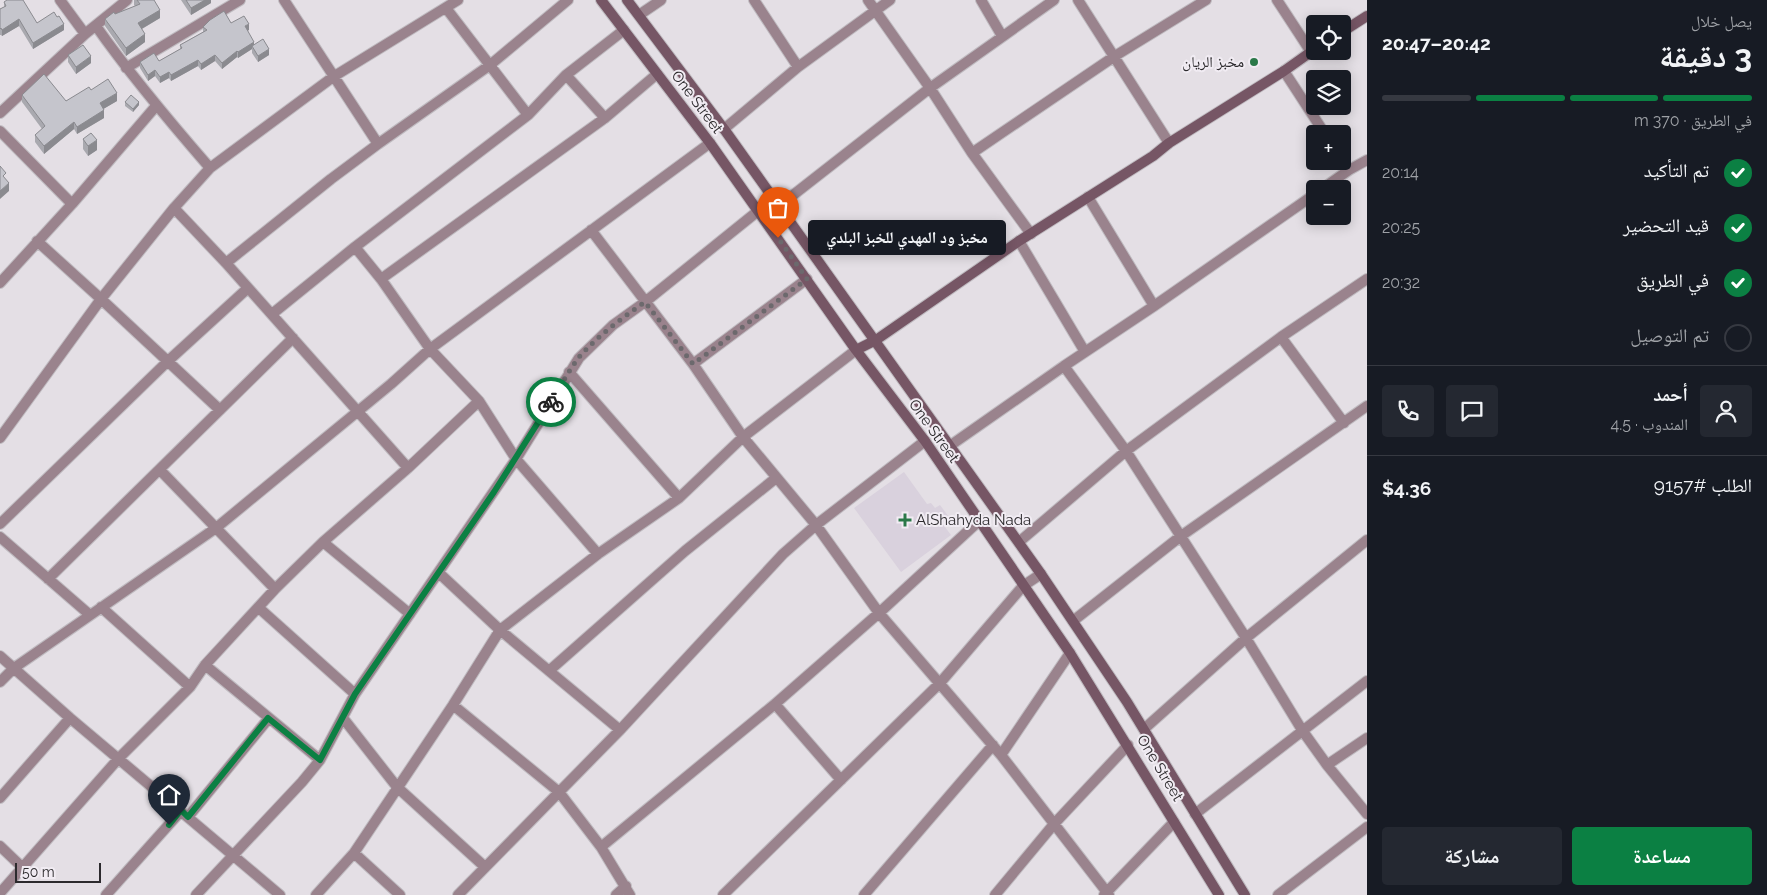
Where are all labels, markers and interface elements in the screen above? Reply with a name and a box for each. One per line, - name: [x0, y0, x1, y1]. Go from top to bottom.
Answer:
- text: يصل خلال: [1691, 12, 1752, 31]
- map controls: [1306, 15, 1351, 225]
- button: locate: [1306, 15, 1351, 60]
- text: 20:42–20:47: [1382, 32, 1491, 54]
- text: 3 دقيقة: [1659, 37, 1752, 74]
- place label: مخبز الريان: [1182, 53, 1244, 72]
- marker: مخبز الريان: [1248, 56, 1260, 68]
- street label: One Street: [667, 67, 727, 137]
- button: layers: [1306, 70, 1351, 115]
- text: في الطريق · 370 m: [1634, 111, 1752, 130]
- button: +: [1306, 125, 1351, 170]
- text: تم التأكيد: [1644, 159, 1709, 181]
- icon: check: [1724, 159, 1752, 187]
- text: 20:14: [1382, 163, 1419, 182]
- button: −: [1306, 180, 1351, 225]
- pin: [757, 187, 799, 238]
- icon: bag: [764, 194, 792, 222]
- text: قيد التحضير: [1623, 214, 1709, 236]
- icon: check: [1724, 214, 1752, 242]
- text: 20:25: [1382, 218, 1420, 237]
- callout: مخبز ود المهدي للخبز البلدي: [808, 220, 1006, 256]
- text: مخبز ود المهدي للخبز البلدي: [826, 228, 988, 247]
- text: في الطريق: [1636, 269, 1709, 291]
- icon: check: [1724, 269, 1752, 297]
- text: 20:32: [1382, 273, 1420, 292]
- text: تم التوصيل: [1630, 324, 1709, 346]
- courier: [526, 377, 576, 427]
- text: أحمد: [1653, 383, 1688, 405]
- button: phone: [1382, 385, 1434, 437]
- button: chat: [1446, 385, 1498, 437]
- button: person: [1700, 385, 1752, 437]
- icon: bike: [537, 388, 565, 416]
- street label: One Street: [905, 396, 963, 466]
- text: المندوب · 4.5: [1610, 415, 1688, 434]
- text: الطلب #9157: [1654, 474, 1752, 496]
- text: $4.36: [1382, 477, 1431, 499]
- place label: AlShahyda Nada: [916, 511, 1031, 529]
- marker: AlShahyda Nada: [898, 513, 912, 527]
- street label: One Street: [1133, 732, 1187, 804]
- pin: [148, 774, 190, 825]
- icon: home: [155, 781, 183, 809]
- button: مشاركة: [1382, 827, 1562, 885]
- button: مساعدة: [1572, 827, 1752, 885]
- scale bar: [15, 860, 101, 883]
- text: 50 m: [22, 864, 55, 880]

